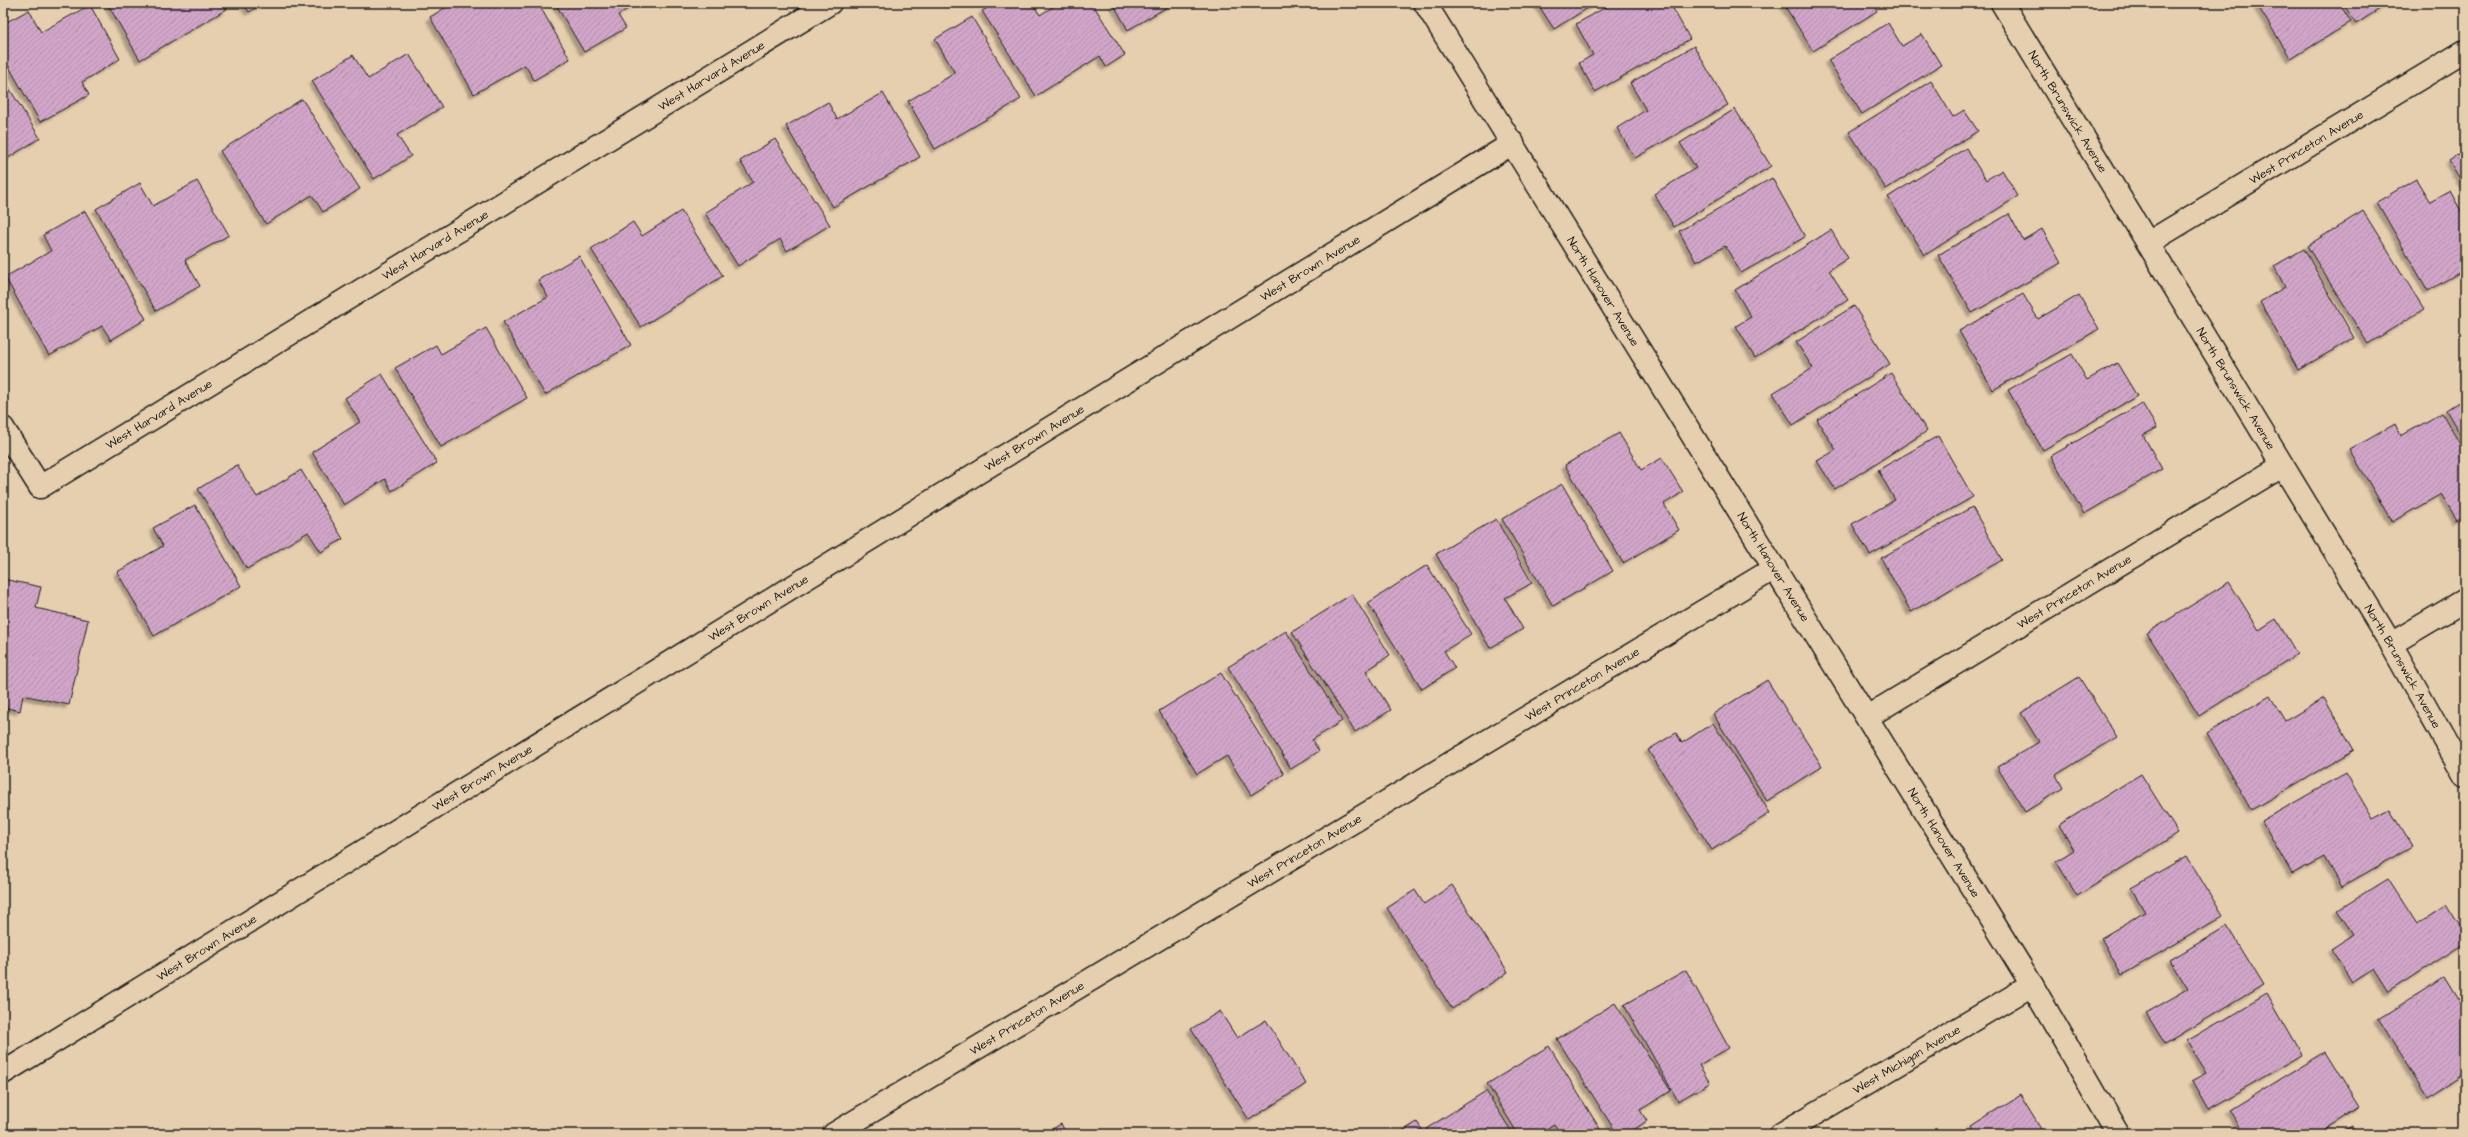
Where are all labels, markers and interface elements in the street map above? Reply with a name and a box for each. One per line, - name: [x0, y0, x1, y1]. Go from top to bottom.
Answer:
- street label: West Harvard Avenue: [655, 36, 768, 115]
- street label: North Brunswick Avenue: [2024, 47, 2112, 176]
- street label: West Princeton Avenue: [2246, 106, 2367, 188]
- street label: West Harvard Avenue: [378, 205, 492, 284]
- street label: West Brown Avenue: [1257, 230, 1364, 305]
- street label: North Hanover Avenue: [1563, 233, 1644, 350]
- street label: North Brunswick Avenue: [2192, 324, 2280, 453]
- street label: West Harvard Avenue: [102, 375, 216, 453]
- street label: West Brown Avenue: [981, 400, 1088, 475]
- street label: North Hanover Avenue: [1733, 509, 1814, 625]
- street label: West Princeton Avenue: [2014, 550, 2135, 633]
- street label: West Brown Avenue: [705, 570, 812, 645]
- street label: North Brunswick Avenue: [2360, 601, 2445, 732]
- street label: West Princeton Avenue: [1522, 643, 1643, 725]
- street label: West Brown Avenue: [429, 740, 536, 815]
- street label: North Hanover Avenue: [1904, 785, 1985, 901]
- street label: West Princeton Avenue: [1244, 810, 1365, 892]
- street label: West Brown Avenue: [153, 910, 260, 985]
- street label: West Princeton Avenue: [966, 977, 1088, 1059]
- street label: West Michigan Avenue: [1849, 1021, 1964, 1098]

